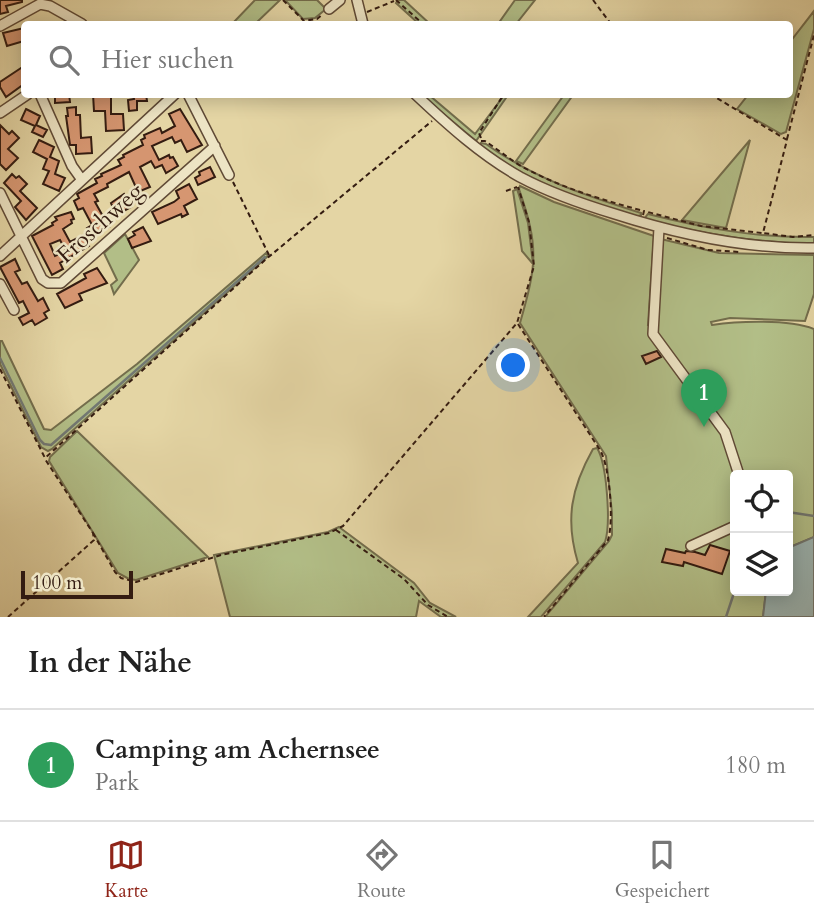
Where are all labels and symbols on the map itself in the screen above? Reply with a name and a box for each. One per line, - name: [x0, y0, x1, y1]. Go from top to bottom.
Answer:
- street label: Froschweg: [50, 176, 150, 270]
- your location: [496, 348, 530, 382]
- pin: 1: [681, 369, 727, 427]
- scale bar: [21, 568, 133, 600]

